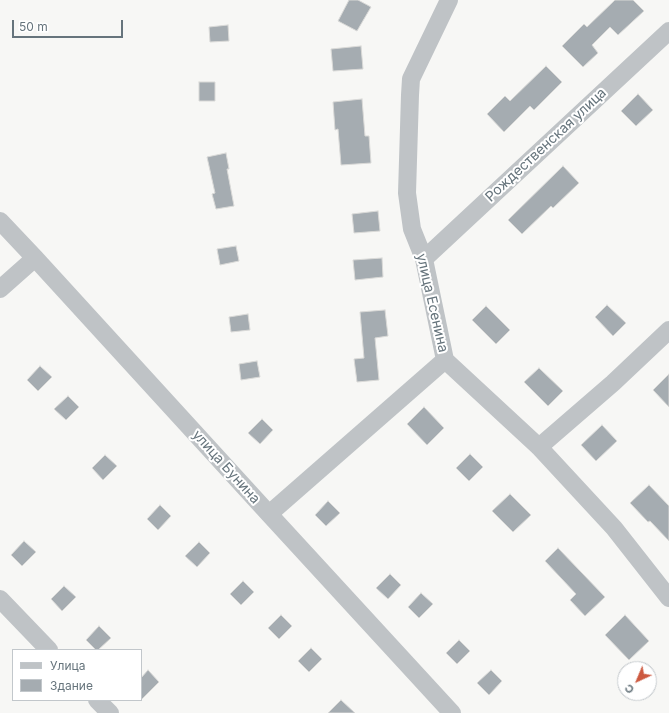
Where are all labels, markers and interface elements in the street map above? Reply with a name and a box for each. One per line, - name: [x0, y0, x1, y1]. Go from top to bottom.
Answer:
- scale bar: [14, 12, 125, 38]
- text: 50 m: [19, 19, 48, 34]
- street label: Рождественская улица: [482, 85, 610, 205]
- street label: улица Есенина: [412, 252, 452, 354]
- street label: улица Бунина: [189, 427, 263, 507]
- legend: [12, 649, 142, 701]
- text: Улица: [50, 658, 85, 673]
- north arrow: [617, 661, 657, 701]
- text: Здание: [50, 678, 93, 693]
- text: С: [622, 681, 637, 697]

